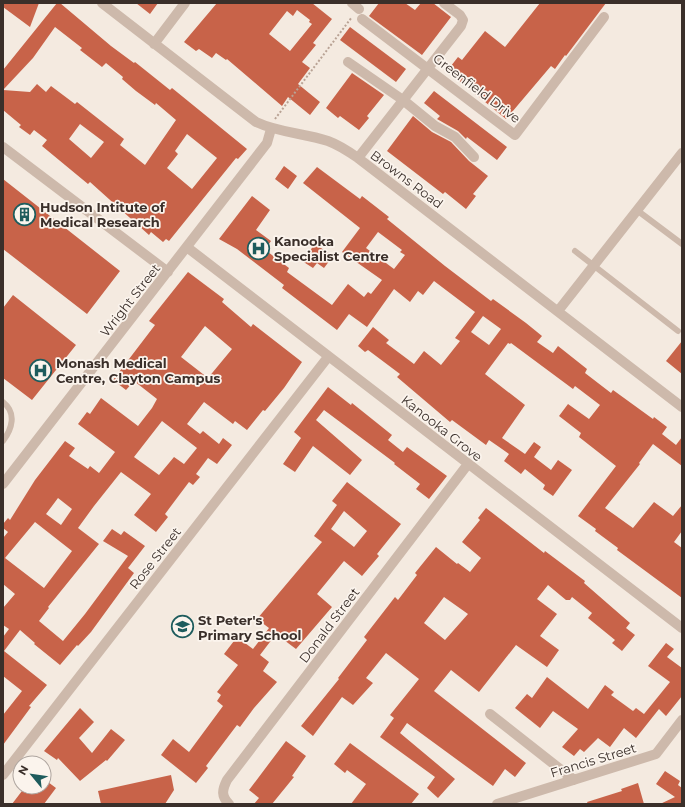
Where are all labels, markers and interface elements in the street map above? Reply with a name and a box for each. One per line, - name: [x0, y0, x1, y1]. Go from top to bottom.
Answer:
- street label: Greenfield Drive: [430, 50, 524, 126]
- street label: Browns Road: [368, 147, 446, 211]
- place label: Hudson Intitute of Medical Research: [40, 199, 166, 230]
- building icon: Hudson Intitute of Medical Research: [12, 201, 38, 227]
- place label: Kanooka Specialist Centre: [274, 233, 389, 264]
- hospital icon: Kanooka Specialist Centre: [245, 235, 271, 261]
- street label: Wright Street: [97, 260, 163, 340]
- place label: Monash Medical Centre, Clayton Campus: [56, 355, 220, 386]
- hospital icon: Monash Medical Centre, Clayton Campus: [27, 357, 53, 383]
- street label: Kanooka Grove: [398, 391, 486, 465]
- street label: Rose Street: [126, 524, 184, 592]
- street label: Donald Street: [295, 584, 363, 666]
- place label: St Peter's Primary School: [198, 612, 301, 643]
- school or university icon: St Peter's Primary School: [170, 614, 196, 640]
- street label: Francis Street: [548, 739, 638, 781]
- north arrow: [12, 755, 52, 795]
- text: N: [15, 763, 32, 777]

